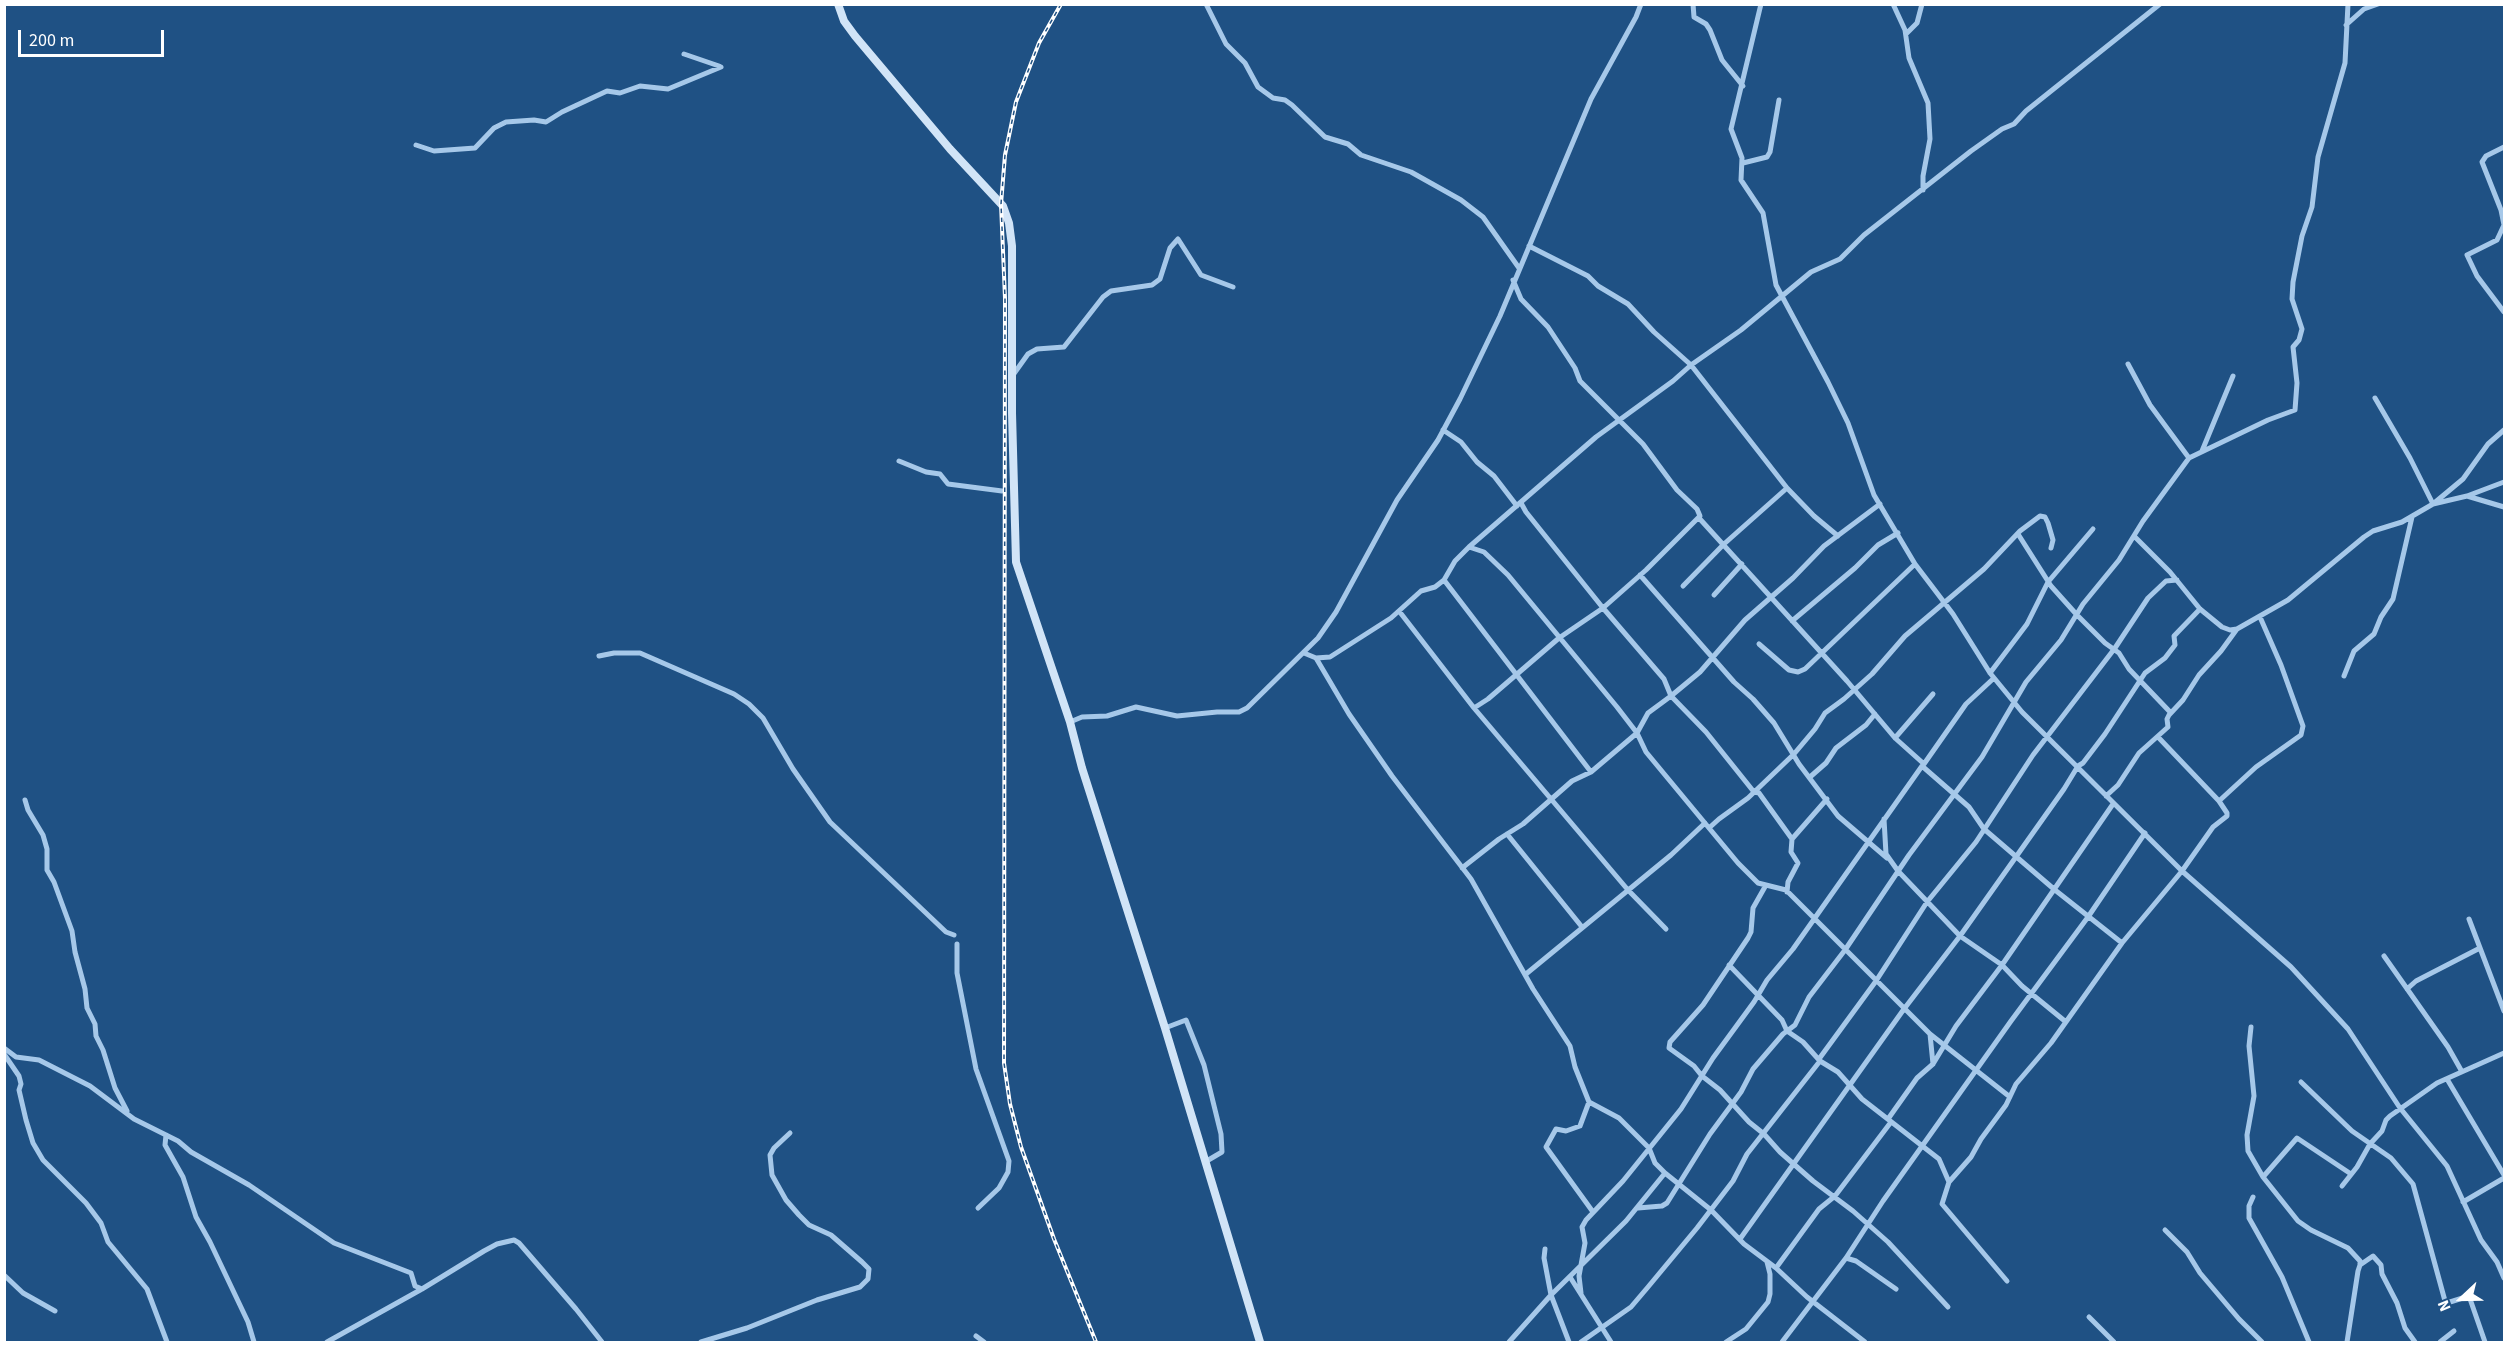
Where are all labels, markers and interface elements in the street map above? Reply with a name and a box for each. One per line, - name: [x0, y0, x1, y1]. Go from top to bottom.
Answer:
- scale bar: [21, 18, 166, 56]
- text: 200 m: [29, 28, 74, 53]
- north arrow: [2431, 1269, 2491, 1329]
- text: N: [2432, 1297, 2457, 1315]

